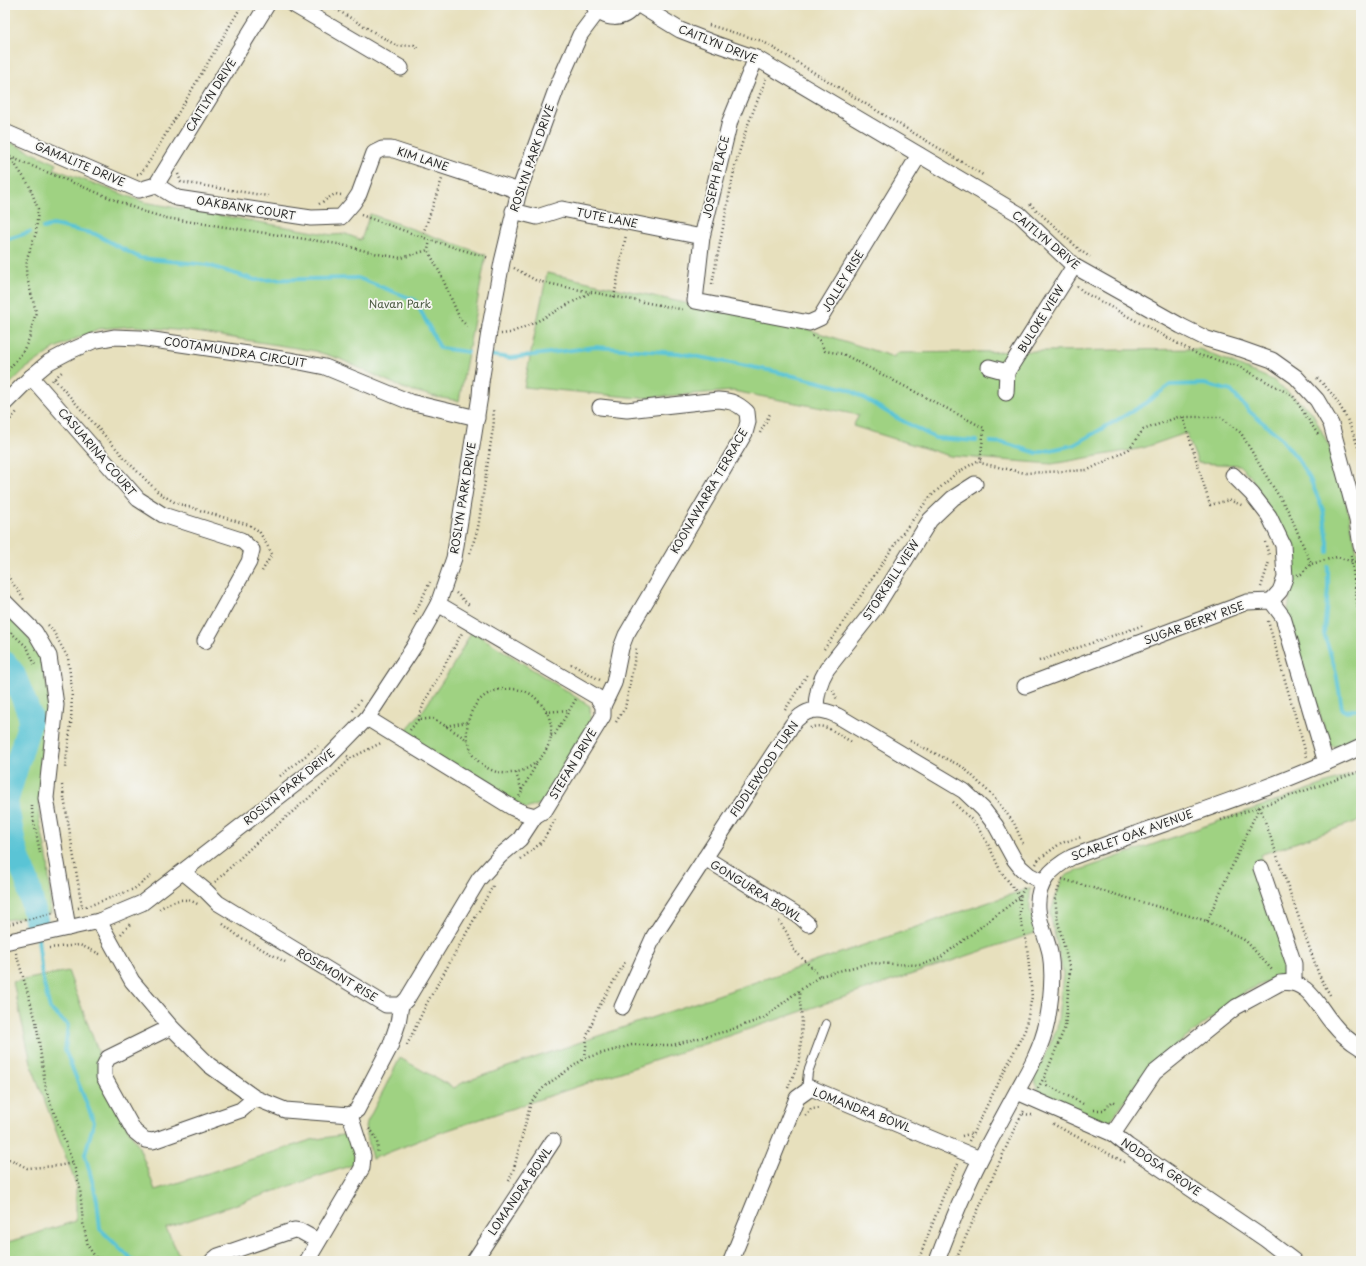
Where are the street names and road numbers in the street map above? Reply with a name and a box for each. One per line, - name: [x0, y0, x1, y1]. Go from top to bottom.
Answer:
- street label: CAITLYN DRIVE: [676, 20, 760, 67]
- street label: CAITLYN DRIVE: [181, 55, 240, 135]
- street label: ROSLYN PARK DRIVE: [505, 101, 558, 214]
- street label: JOSEPH PLACE: [698, 134, 733, 220]
- street label: GAMALITE DRIVE: [32, 137, 128, 190]
- street label: KIM LANE: [395, 142, 451, 175]
- street label: OAKBANK COURT: [195, 191, 298, 224]
- street label: TUTE LANE: [575, 203, 640, 232]
- street label: CAITLYN DRIVE: [1009, 206, 1084, 273]
- street label: JOLLEY RISE: [817, 247, 868, 315]
- street label: BULOKE VIEW: [1013, 281, 1069, 356]
- street label: COOTAMUNDRA CIRCUIT: [163, 332, 308, 371]
- street label: CASUARINA COURT: [54, 404, 141, 500]
- street label: KOONAWARRA TERRACE: [666, 425, 751, 557]
- street label: ROSLYN PARK DRIVE: [445, 441, 480, 555]
- street label: STORKBILL VIEW: [858, 536, 923, 623]
- street label: SUGAR BERRY RISE: [1141, 596, 1246, 649]
- street label: FIDDLEWOOD TURN: [725, 717, 802, 820]
- street label: STEFAN DRIVE: [545, 725, 601, 803]
- street label: ROSLYN PARK DRIVE: [239, 744, 338, 829]
- street label: SCARLET OAK AVENUE: [1069, 805, 1195, 864]
- street label: GONGURRA BOWL: [707, 855, 806, 926]
- street label: ROSEMONT RISE: [293, 944, 381, 1006]
- street label: LOMANDRA BOWL: [811, 1083, 914, 1136]
- street label: NODOSA GROVE: [1118, 1133, 1205, 1200]
- street label: LOMANDRA BOWL: [483, 1142, 556, 1239]

